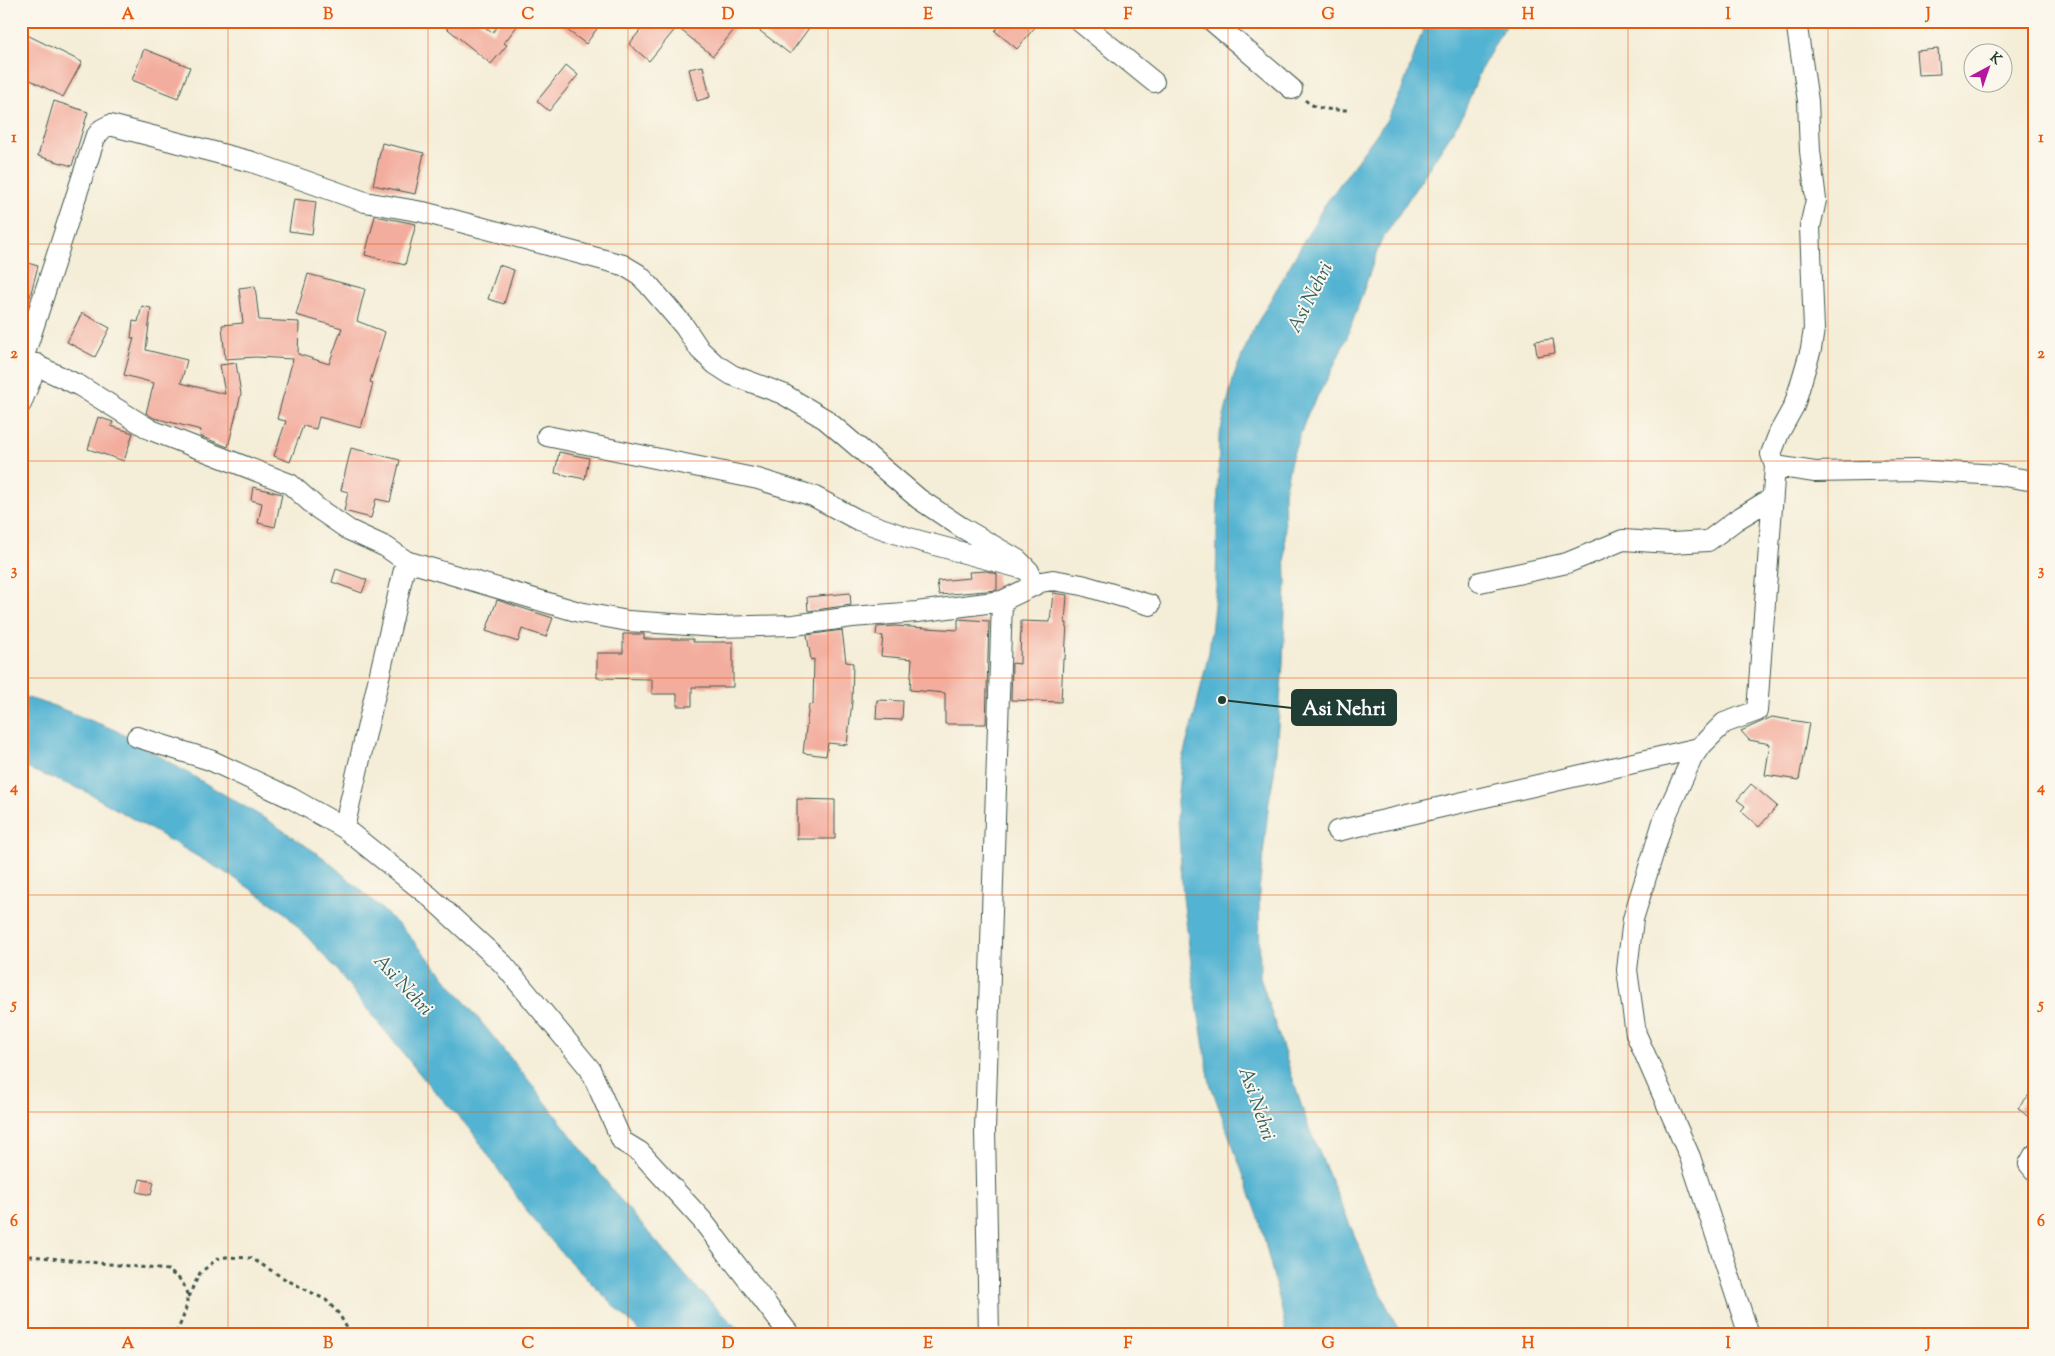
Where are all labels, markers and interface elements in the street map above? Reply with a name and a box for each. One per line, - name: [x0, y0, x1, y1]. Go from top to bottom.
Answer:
- text: A: [122, 4, 135, 27]
- text: B: [323, 4, 333, 27]
- text: C: [522, 4, 535, 27]
- text: D: [722, 4, 735, 27]
- text: E: [923, 4, 933, 27]
- text: F: [1124, 4, 1133, 27]
- text: G: [1321, 4, 1335, 27]
- text: H: [1522, 4, 1535, 27]
- text: I: [1725, 4, 1731, 27]
- text: J: [1924, 4, 1931, 27]
- north arrow: [1962, 42, 2012, 92]
- text: K: [1985, 49, 2006, 71]
- text: 1: [11, 127, 17, 150]
- text: 1: [2038, 127, 2044, 150]
- water label: Asi Nehri: [1281, 258, 1341, 338]
- text: 2: [10, 343, 18, 366]
- text: 2: [2037, 343, 2045, 366]
- text: 3: [11, 560, 18, 583]
- text: 3: [2038, 560, 2045, 583]
- callout: Asi Nehri: [1292, 690, 1396, 725]
- text: Asi Nehri: [1302, 696, 1386, 725]
- text: 4: [9, 777, 18, 800]
- text: 4: [2036, 777, 2045, 800]
- water label: Asi Nehri: [366, 948, 439, 1023]
- text: 5: [9, 994, 17, 1017]
- text: 5: [2036, 994, 2044, 1017]
- water label: Asi Nehri: [1230, 1063, 1282, 1144]
- text: 6: [10, 1211, 18, 1234]
- text: 6: [2037, 1211, 2045, 1234]
- text: A: [122, 1333, 135, 1356]
- text: B: [323, 1333, 333, 1356]
- text: C: [522, 1333, 535, 1356]
- text: D: [722, 1333, 735, 1356]
- text: E: [923, 1333, 933, 1356]
- text: F: [1124, 1333, 1133, 1356]
- text: G: [1321, 1333, 1335, 1356]
- text: H: [1522, 1333, 1535, 1356]
- text: I: [1725, 1333, 1731, 1356]
- text: J: [1924, 1333, 1931, 1356]

